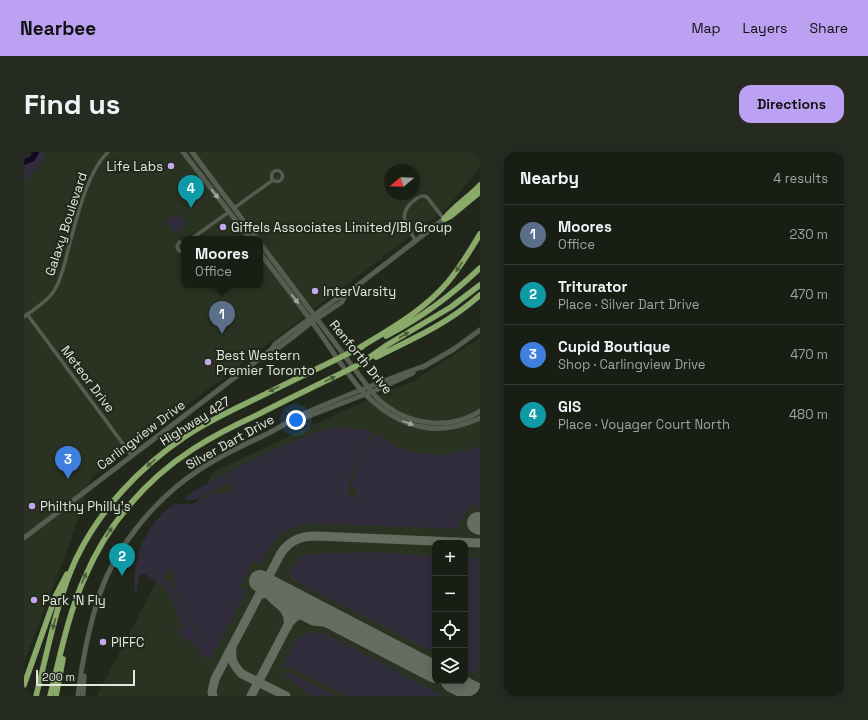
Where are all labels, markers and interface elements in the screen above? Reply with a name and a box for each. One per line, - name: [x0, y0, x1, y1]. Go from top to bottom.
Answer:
- text: Nearbee: [20, 16, 96, 41]
- text: Map: [691, 19, 721, 37]
- text: Layers: [743, 19, 787, 37]
- text: Share: [809, 19, 848, 37]
- button: Directions: [739, 85, 844, 123]
- text: Find us: [24, 86, 121, 122]
- place label: Life Labs: [106, 158, 163, 175]
- marker: Life Labs: [166, 161, 176, 171]
- north arrow: [384, 164, 420, 200]
- text: Nearby: [520, 167, 579, 189]
- street label: Galaxy Boulevard: [41, 170, 91, 278]
- text: 4 results: [773, 170, 828, 187]
- pin: 4: [178, 175, 204, 208]
- one-way arrow: [211, 189, 220, 200]
- text: Moores: [558, 217, 612, 236]
- place label: Giffels Associates Limited/IBI Group: [231, 219, 452, 236]
- marker: Giffels Associates Limited/IBI Group: [218, 222, 228, 232]
- text: 1: [530, 226, 536, 243]
- text: 230 m: [790, 226, 828, 243]
- popup: [181, 236, 263, 288]
- text: Office: [558, 236, 595, 253]
- text: Moores: [195, 244, 249, 263]
- one-way arrow: [455, 262, 463, 273]
- text: Office: [195, 263, 232, 280]
- text: Triturator: [558, 277, 627, 296]
- place label: InterVarsity: [323, 283, 396, 300]
- marker: InterVarsity: [310, 286, 320, 296]
- text: 2: [529, 286, 537, 303]
- text: 470 m: [790, 286, 828, 303]
- one-way arrow: [290, 294, 299, 305]
- text: Place · Silver Dart Drive: [558, 296, 699, 313]
- pin: 1: [209, 301, 235, 334]
- street label: Renforth Drive: [326, 316, 396, 398]
- one-way arrow: [399, 332, 410, 339]
- text: Cupid Boutique: [558, 337, 671, 356]
- street label: Meteor Drive: [57, 342, 119, 416]
- text: 3: [529, 346, 537, 363]
- text: 470 m: [790, 346, 828, 363]
- place label: Best Western Premier Toronto: [216, 347, 315, 379]
- text: Shop · Carlingview Drive: [558, 356, 706, 373]
- marker: Best Western Premier Toronto: [203, 357, 213, 367]
- one-way arrow: [324, 376, 335, 382]
- one-way arrow: [269, 386, 280, 393]
- street label: Highway 427: [157, 393, 233, 449]
- street label: Carlingview Drive: [94, 396, 188, 474]
- text: GIS: [558, 397, 581, 416]
- text: 4: [529, 406, 537, 423]
- text: 480 m: [789, 406, 828, 423]
- your location: [286, 410, 306, 430]
- street label: Silver Dart Drive: [183, 411, 277, 473]
- text: Place · Voyager Court North: [558, 416, 730, 433]
- one-way arrow: [403, 421, 415, 427]
- pin: 3: [55, 446, 81, 479]
- one-way arrow: [146, 458, 156, 468]
- place label: Philthy Philly’s: [40, 498, 131, 515]
- marker: Philthy Philly’s: [27, 501, 37, 511]
- one-way arrow: [105, 527, 113, 537]
- map controls: [432, 540, 468, 684]
- button: +: [432, 540, 468, 576]
- pin: 2: [109, 543, 135, 576]
- one-way arrow: [81, 572, 87, 584]
- button: −: [432, 576, 468, 612]
- place label: Park 'N Fly: [42, 592, 106, 609]
- marker: Park 'N Fly: [29, 595, 39, 605]
- button: locate: [432, 612, 468, 648]
- one-way arrow: [51, 617, 57, 630]
- place label: PIFFC: [111, 634, 144, 651]
- marker: PIFFC: [98, 637, 108, 647]
- button: layers: [432, 648, 468, 684]
- scale bar: [36, 668, 135, 687]
- text: 200 m: [42, 670, 75, 684]

